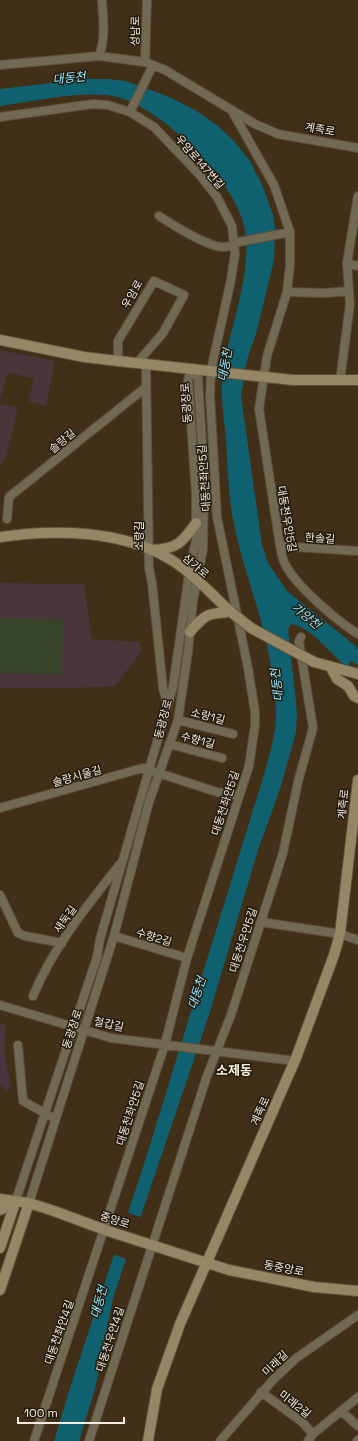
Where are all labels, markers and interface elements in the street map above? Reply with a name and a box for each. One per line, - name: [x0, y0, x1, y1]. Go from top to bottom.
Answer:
- street label: 성남로: [128, 16, 142, 46]
- water label: 대동천: [52, 68, 88, 88]
- street label: 계족로: [304, 119, 336, 139]
- street label: 우암로147번길: [172, 132, 228, 192]
- street label: 우암로: [118, 277, 146, 311]
- water label: 대동천: [214, 345, 236, 383]
- street label: 동광장로: [178, 382, 194, 424]
- street label: 솔랑길: [46, 426, 78, 456]
- street label: 대동천좌안5길: [195, 444, 213, 512]
- street label: 대동천우안5길: [274, 485, 300, 553]
- street label: 소랑길: [132, 521, 146, 551]
- street label: 한솔길: [304, 530, 336, 546]
- street label: 삼가로: [180, 551, 212, 581]
- water label: 가양천: [288, 599, 325, 634]
- water label: 대동천: [267, 666, 287, 702]
- street label: 동광장로: [151, 698, 175, 740]
- street label: 소랑1길: [189, 705, 227, 727]
- street label: 수향1길: [179, 729, 217, 751]
- street label: 솔랑시울길: [51, 762, 103, 790]
- street label: 대동천좌안5길: [208, 769, 242, 837]
- street label: 계족로: [334, 788, 352, 820]
- street label: 새둑길: [51, 903, 79, 935]
- street label: 대동천우안5길: [226, 906, 260, 974]
- street label: 수향2길: [134, 925, 174, 949]
- water label: 대동천: [184, 973, 210, 1011]
- street label: 동광장로: [59, 1008, 85, 1050]
- street label: 철갑길: [93, 1014, 125, 1034]
- district label: 소제동: [216, 1062, 252, 1079]
- street label: 대동천좌안5길: [113, 1079, 147, 1147]
- street label: 계족로: [247, 1094, 273, 1128]
- street label: 중앙로: [98, 1209, 132, 1231]
- street label: 동중앙로: [263, 1257, 305, 1279]
- water label: 대동천: [87, 1282, 112, 1320]
- street label: 대동천좌안4길: [41, 1298, 77, 1366]
- street label: 대동천우안4길: [93, 1305, 127, 1373]
- street label: 미래길: [259, 1347, 291, 1379]
- street label: 미래2길: [276, 1387, 314, 1421]
- scale bar: [18, 1399, 124, 1425]
- text: 100 m: [24, 1405, 58, 1421]

